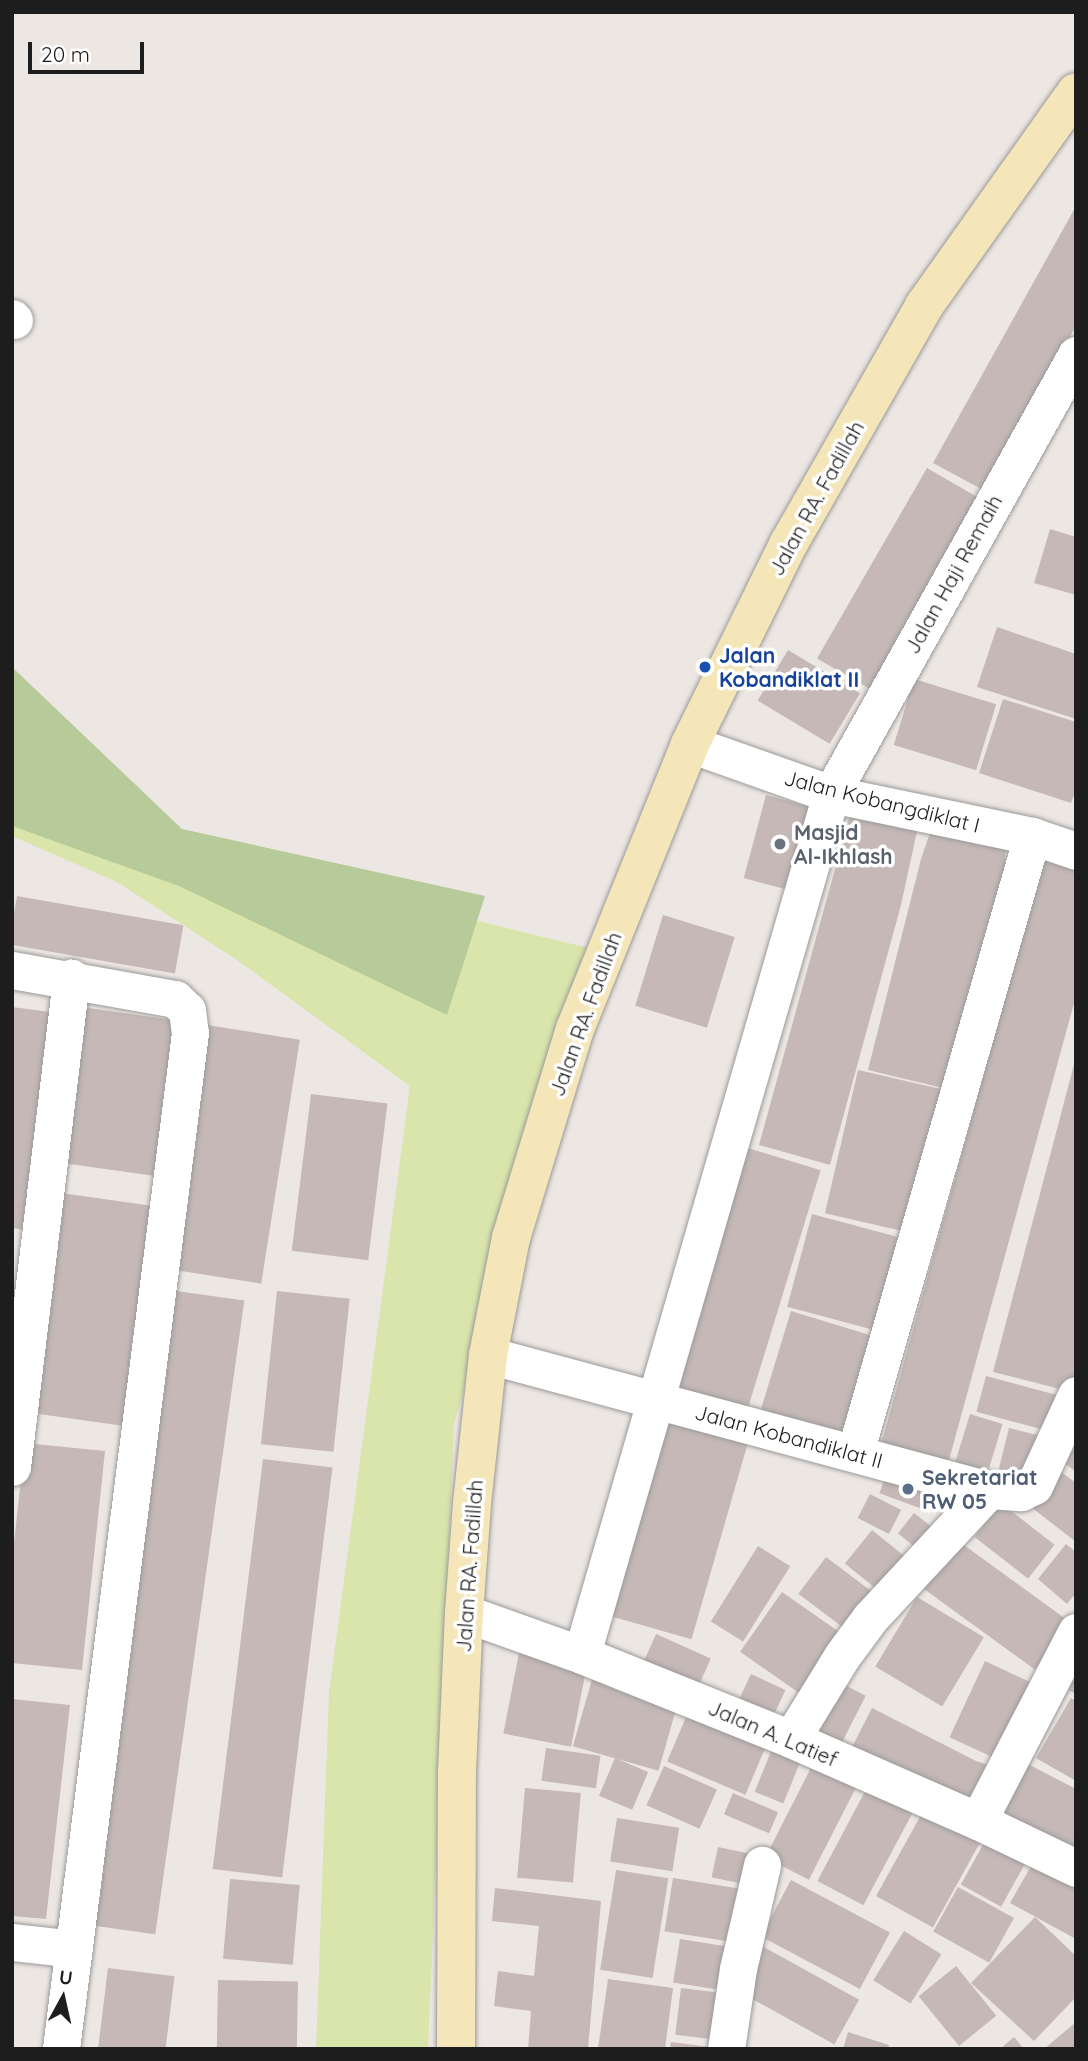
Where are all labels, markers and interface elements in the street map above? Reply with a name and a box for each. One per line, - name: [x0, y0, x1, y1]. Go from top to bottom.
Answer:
- scale bar: [32, 28, 147, 72]
- text: 20 m: [41, 41, 90, 67]
- street label: Jalan RA. Fadillah: [763, 416, 869, 580]
- street label: Jalan Haji Remaih: [899, 490, 1007, 658]
- place label: Jalan Kobandiklat II: [719, 642, 859, 692]
- marker: Jalan Kobandiklat II: [697, 659, 713, 675]
- street label: Jalan Kobangdiklat I: [782, 764, 982, 838]
- place label: Masjid Al-Ikhlash: [794, 819, 893, 869]
- marker: Masjid Al-Ikhlash: [772, 836, 788, 852]
- street label: Jalan RA. Fadillah: [544, 928, 626, 1100]
- street label: Jalan Kobandiklat II: [692, 1399, 886, 1473]
- place label: Sekretariat RW 05: [922, 1464, 1038, 1514]
- street label: Jalan RA. Fadillah: [450, 1479, 488, 1653]
- marker: Sekretariat RW 05: [900, 1481, 916, 1497]
- street label: Jalan A. Latief: [704, 1694, 842, 1772]
- north arrow: [28, 1963, 98, 2033]
- text: U: [58, 1964, 74, 1990]

